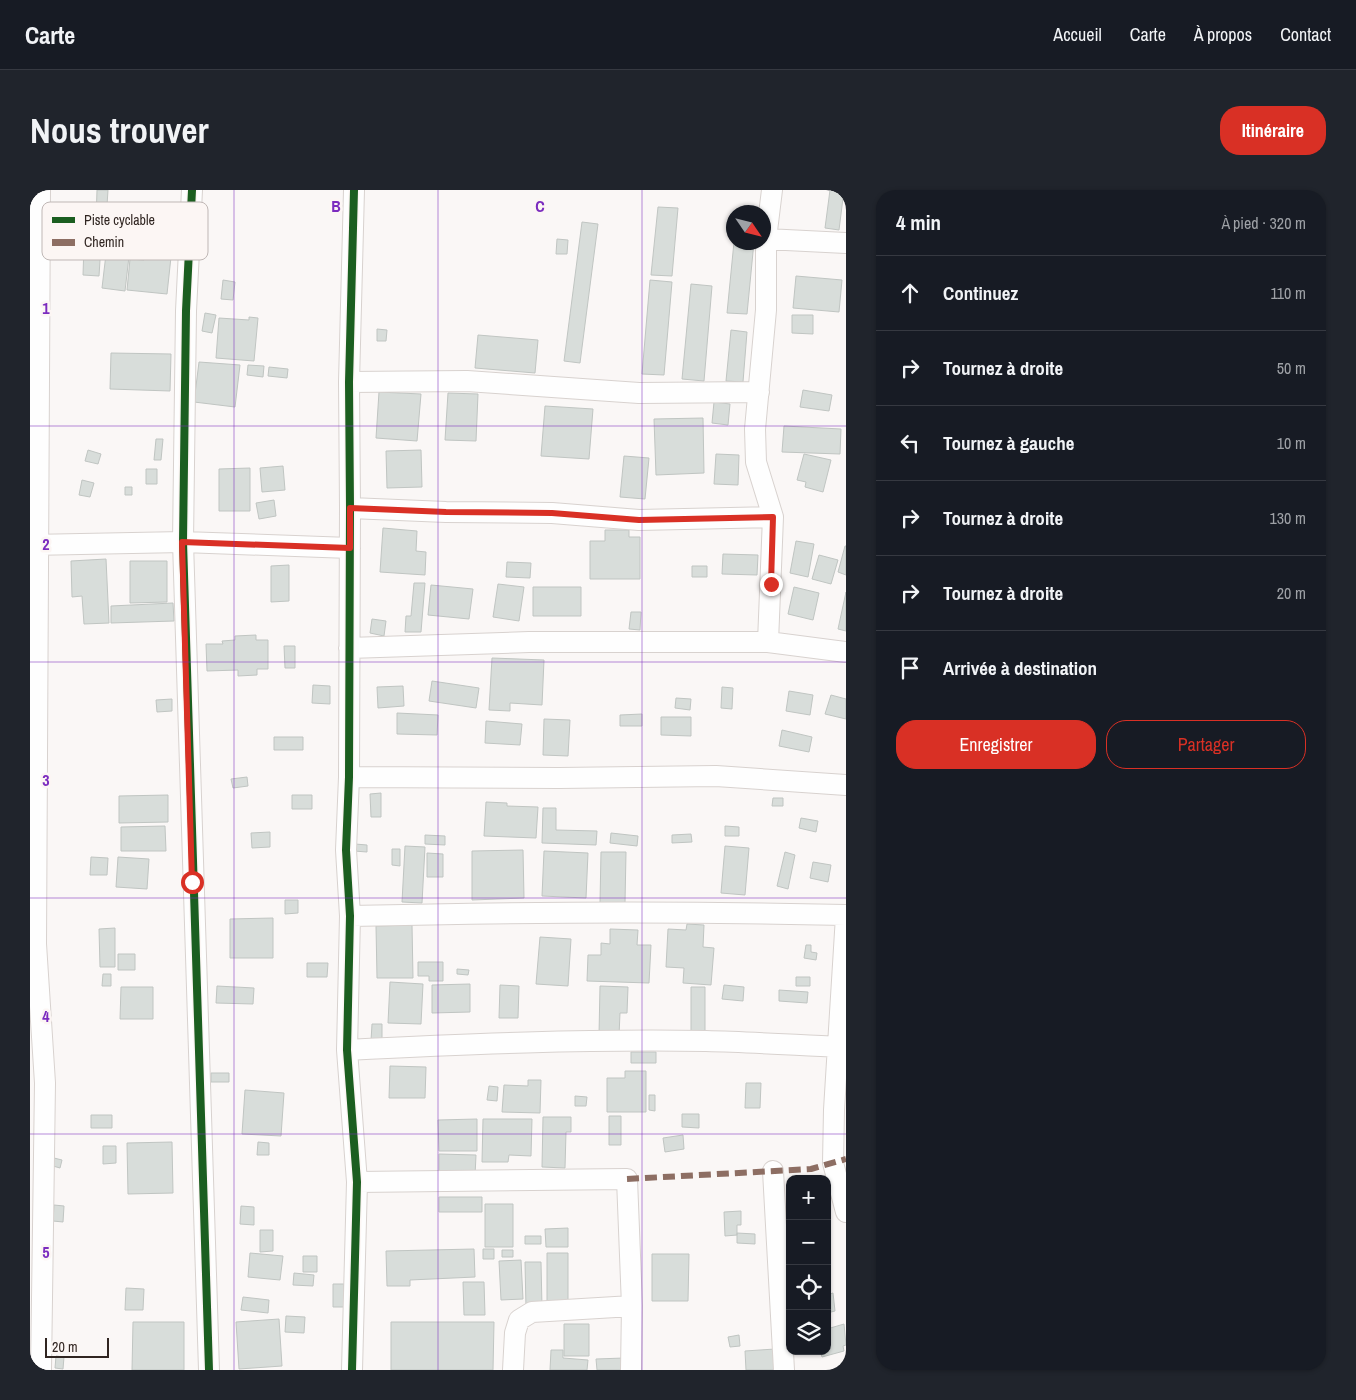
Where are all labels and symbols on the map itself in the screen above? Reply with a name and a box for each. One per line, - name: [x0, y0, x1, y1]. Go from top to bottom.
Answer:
- text: B: [331, 195, 341, 217]
- text: C: [535, 195, 545, 217]
- legend: [42, 202, 208, 260]
- north arrow: [726, 205, 771, 250]
- text: Piste cyclable: [84, 211, 155, 229]
- text: Chemin: [84, 233, 124, 251]
- text: 1: [42, 297, 50, 319]
- text: 2: [42, 533, 50, 555]
- route end: [760, 573, 783, 596]
- text: 3: [42, 769, 50, 791]
- route start: [181, 871, 204, 894]
- text: 4: [42, 1005, 50, 1027]
- text: 5: [42, 1241, 50, 1263]
- scale bar: [45, 1335, 109, 1358]

